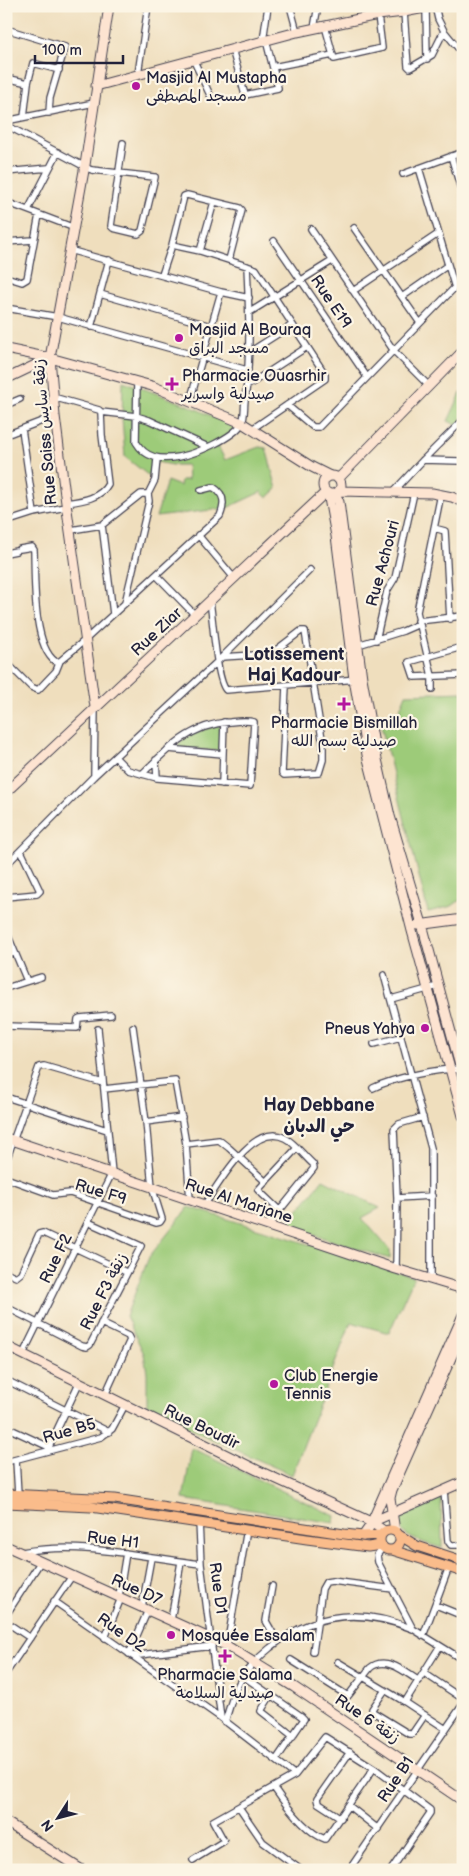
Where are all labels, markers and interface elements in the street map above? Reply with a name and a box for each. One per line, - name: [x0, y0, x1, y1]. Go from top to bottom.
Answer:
- scale bar: [35, 32, 122, 64]
- text: 100 m: [42, 41, 82, 60]
- place label: Masjid Al Mustapha مسجد المصطفى: [146, 69, 287, 106]
- marker: Masjid Al Mustapha مسجد المصطفى: [130, 80, 142, 92]
- street label: Rue E19: [306, 272, 355, 332]
- place label: Masjid Al Bouraq مسجد البراق: [189, 321, 311, 358]
- marker: Masjid Al Bouraq مسجد البراق: [173, 332, 185, 344]
- street label: Rue Saiss زنقة سايس: [30, 358, 61, 506]
- place label: Pharmacie Ouasrhir صيدلية واسرير: [180, 367, 327, 404]
- marker: Pharmacie Ouasrhir صيدلية واسرير: [166, 378, 178, 390]
- street label: Rue Achouri: [363, 518, 404, 608]
- street label: Rue Ziar: [128, 604, 187, 660]
- district label: Lotissement Haj Kadour: [244, 644, 344, 686]
- marker: Pharmacie Bismillah صيدلية بسم الله: [338, 698, 350, 710]
- place label: Pharmacie Bismillah صيدلية بسم الله: [271, 714, 417, 753]
- place label: Pneus Yahya: [325, 1020, 415, 1039]
- marker: Pneus Yahya: [419, 1022, 431, 1034]
- district label: Hay Debbane حي الدبان: [264, 1095, 375, 1142]
- street label: Rue Al Marjane: [182, 1175, 295, 1228]
- street label: Rue F9: [72, 1176, 129, 1209]
- street label: Rue F2: [36, 1230, 77, 1287]
- street label: Rue F3 زنقة: [77, 1250, 132, 1333]
- place label: Club Energie Tennis: [284, 1367, 379, 1404]
- marker: Club Energie Tennis: [268, 1378, 280, 1390]
- street label: Rue Boudir: [161, 1401, 242, 1454]
- street label: Rue B5: [41, 1415, 98, 1448]
- street label: Rue H1: [86, 1528, 140, 1553]
- street label: Rue D1: [204, 1561, 231, 1615]
- street label: Rue D7: [108, 1571, 165, 1610]
- street label: Rue D2: [93, 1610, 150, 1657]
- place label: Mosquée Essalam: [181, 1627, 315, 1646]
- marker: Mosquée Essalam: [165, 1629, 177, 1641]
- marker: Pharmacie Salama صيدلية السلامة: [219, 1650, 231, 1662]
- place label: Pharmacie Salama صيدلية السلامة: [157, 1666, 293, 1703]
- street label: Rue 6 زنقة: [331, 1691, 403, 1748]
- street label: Rue B1: [374, 1753, 418, 1806]
- north arrow: [32, 1794, 82, 1844]
- text: N: [38, 1816, 58, 1835]

